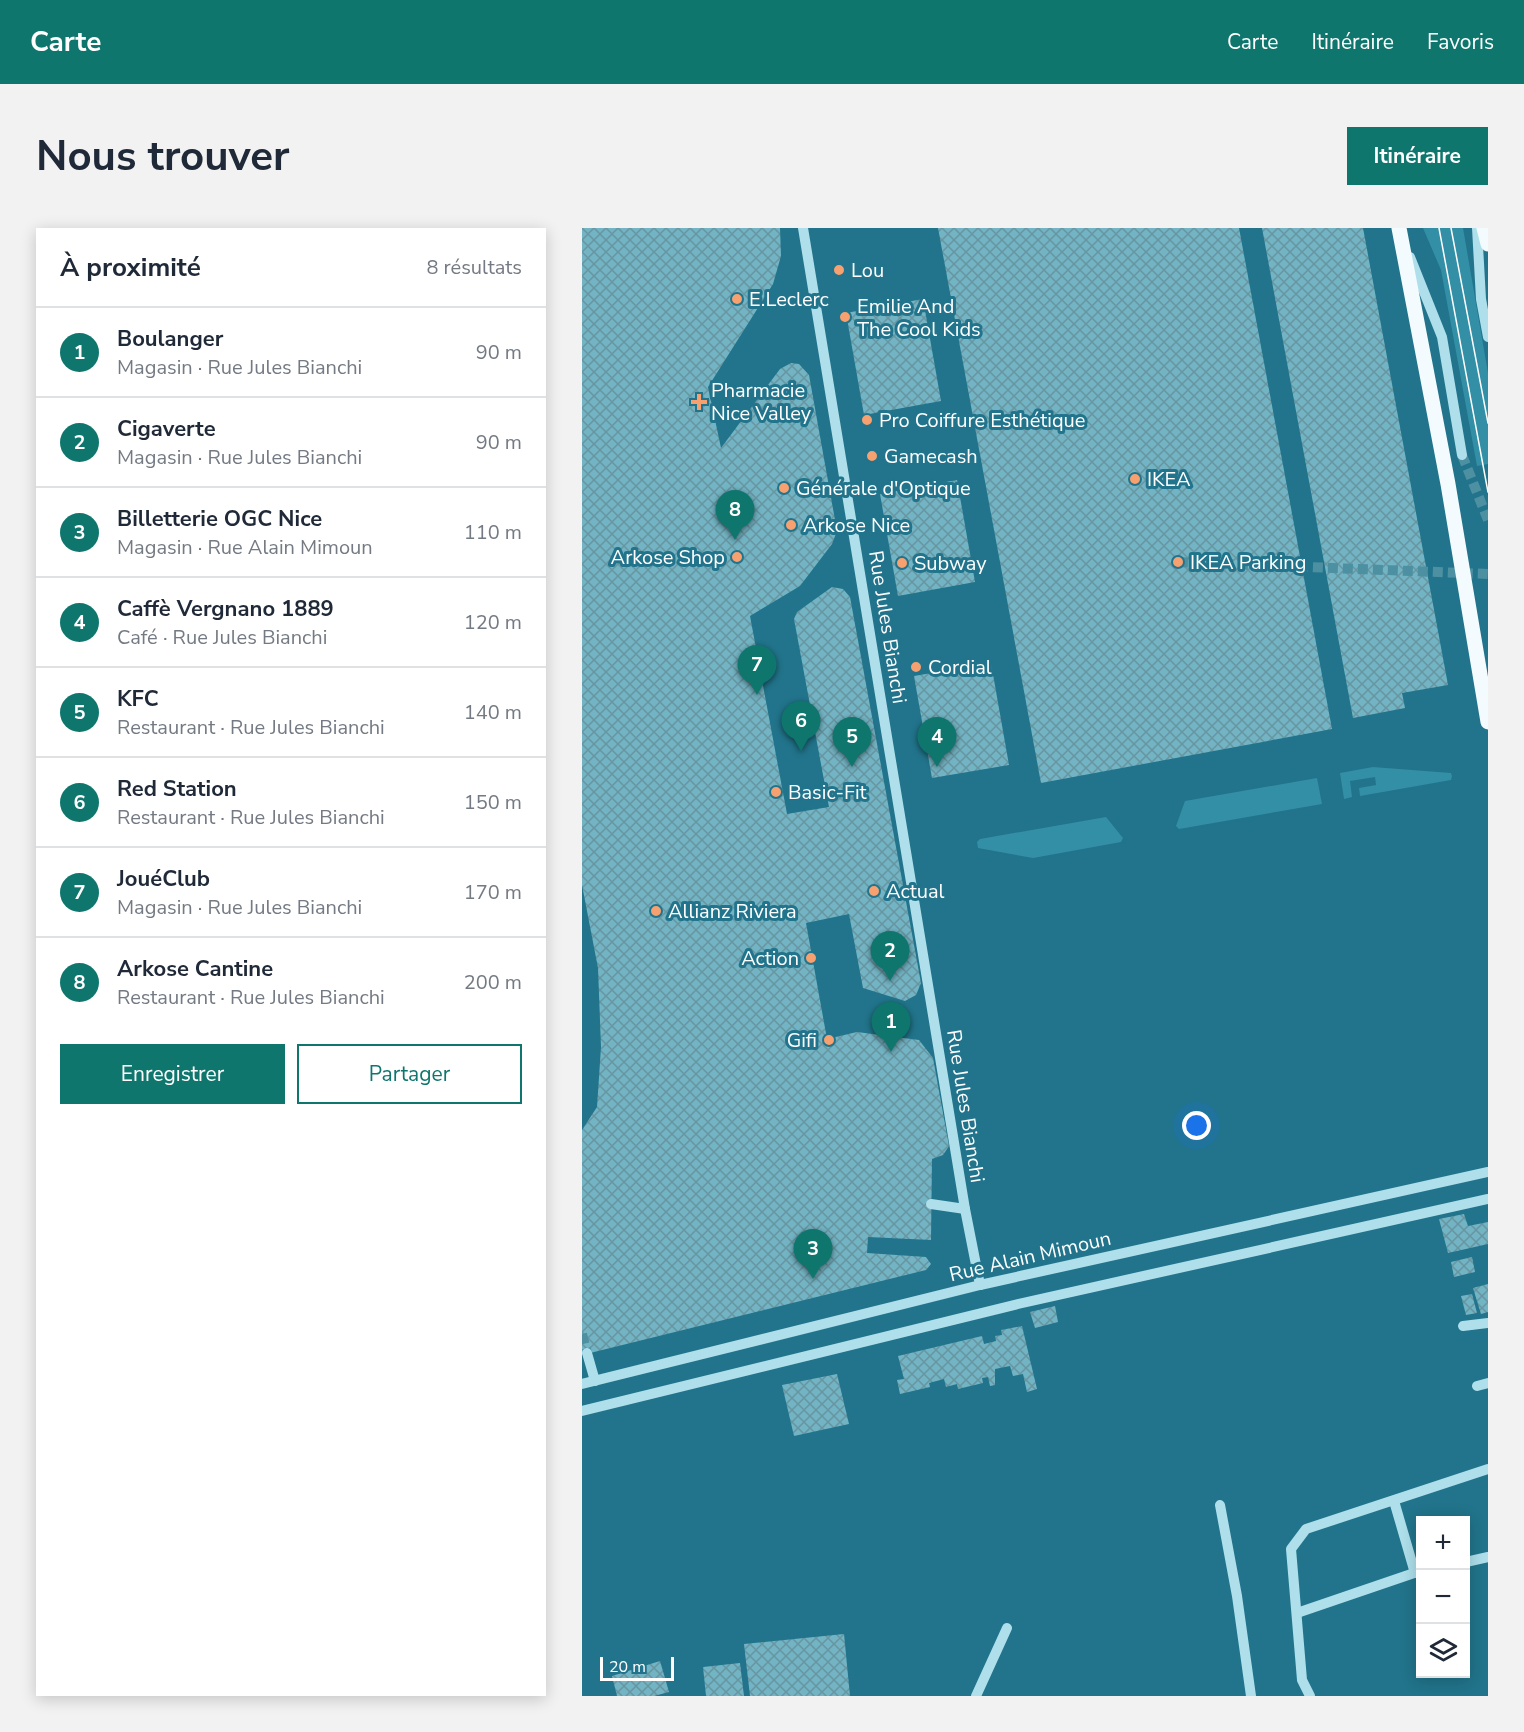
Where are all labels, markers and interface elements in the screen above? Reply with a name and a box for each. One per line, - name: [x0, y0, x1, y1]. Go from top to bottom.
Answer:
- text: Carte: [30, 23, 101, 61]
- text: Carte: [1227, 28, 1278, 56]
- text: Itinéraire: [1311, 28, 1394, 56]
- text: Favoris: [1427, 28, 1494, 56]
- button: Itinéraire: [1347, 127, 1488, 185]
- text: Nous trouver: [36, 128, 289, 185]
- text: À proximité: [60, 250, 201, 285]
- text: 8 résultats: [426, 254, 522, 281]
- place label: Lou: [851, 257, 884, 284]
- marker: Lou: [832, 263, 846, 277]
- place label: E.Leclerc: [749, 286, 829, 313]
- marker: E.Leclerc: [730, 292, 744, 306]
- place label: Emilie And The Cool Kids: [857, 293, 981, 343]
- marker: Emilie And The Cool Kids: [838, 310, 852, 324]
- text: Boulanger: [117, 324, 223, 354]
- text: 1: [74, 339, 86, 366]
- text: 90 m: [476, 339, 522, 366]
- text: Magasin · Rue Jules Bianchi: [117, 354, 362, 381]
- place label: Pharmacie Nice Valley: [711, 377, 812, 427]
- marker: Pharmacie Nice Valley: [692, 395, 706, 409]
- place label: Pro Coiffure Esthétique: [879, 407, 1085, 434]
- marker: Pro Coiffure Esthétique: [860, 413, 874, 427]
- text: Cigaverte: [117, 414, 216, 444]
- text: 2: [74, 429, 86, 456]
- text: 90 m: [476, 429, 522, 456]
- place label: Gamecash: [884, 443, 978, 470]
- text: Magasin · Rue Jules Bianchi: [117, 444, 362, 471]
- marker: Gamecash: [865, 449, 879, 463]
- place label: IKEA: [1147, 466, 1191, 493]
- marker: IKEA: [1128, 472, 1142, 486]
- place label: Générale d'Optique: [796, 475, 971, 502]
- marker: Générale d'Optique: [777, 481, 791, 495]
- pin: 8: [716, 490, 754, 540]
- text: Billetterie OGC Nice: [117, 504, 322, 534]
- place label: Arkose Nice: [803, 512, 910, 539]
- marker: Arkose Nice: [784, 518, 798, 532]
- text: 3: [74, 519, 86, 546]
- text: 110 m: [464, 519, 522, 546]
- text: Magasin · Rue Alain Mimoun: [117, 534, 373, 561]
- place label: Arkose Shop: [611, 544, 725, 571]
- street label: Rue Jules Bianchi: [862, 549, 913, 706]
- place label: IKEA Parking: [1190, 549, 1306, 576]
- marker: Arkose Shop: [730, 550, 744, 564]
- place label: Subway: [914, 550, 987, 577]
- marker: IKEA Parking: [1171, 555, 1185, 569]
- marker: Subway: [895, 556, 909, 570]
- text: Caffè Vergnano 1889: [117, 594, 334, 624]
- text: 4: [74, 609, 86, 636]
- text: 120 m: [464, 609, 522, 636]
- text: Café · Rue Jules Bianchi: [117, 624, 327, 651]
- pin: 7: [738, 646, 777, 695]
- place label: Cordial: [928, 654, 992, 681]
- marker: Cordial: [909, 660, 923, 674]
- text: KFC: [117, 684, 159, 714]
- text: 5: [74, 699, 86, 726]
- text: 140 m: [464, 699, 522, 726]
- pin: 6: [782, 702, 820, 751]
- text: Restaurant · Rue Jules Bianchi: [117, 714, 385, 741]
- pin: 5: [832, 718, 872, 767]
- pin: 4: [918, 718, 956, 767]
- text: Red Station: [117, 774, 237, 804]
- place label: Basic-Fit: [788, 779, 868, 806]
- marker: Basic-Fit: [769, 785, 783, 799]
- text: 6: [74, 789, 86, 816]
- text: 150 m: [464, 789, 522, 816]
- text: Restaurant · Rue Jules Bianchi: [117, 804, 385, 831]
- text: JouéClub: [117, 864, 210, 894]
- place label: Actual: [886, 878, 945, 905]
- text: 7: [74, 879, 86, 906]
- text: 170 m: [464, 879, 522, 906]
- marker: Actual: [867, 884, 881, 898]
- text: Magasin · Rue Jules Bianchi: [117, 894, 362, 921]
- place label: Allianz Riviera: [668, 898, 797, 925]
- marker: Allianz Riviera: [649, 904, 663, 918]
- pin: 2: [870, 932, 910, 981]
- place label: Action: [741, 945, 799, 972]
- marker: Action: [804, 951, 818, 965]
- text: Arkose Cantine: [117, 954, 273, 984]
- text: 8: [74, 969, 86, 996]
- text: 200 m: [464, 969, 522, 996]
- text: Restaurant · Rue Jules Bianchi: [117, 984, 385, 1011]
- pin: 1: [872, 1002, 910, 1052]
- place label: Gifi: [787, 1027, 817, 1054]
- street label: Rue Jules Bianchi: [940, 1028, 991, 1185]
- marker: Gifi: [822, 1033, 836, 1047]
- button: Enregistrer: [60, 1044, 285, 1104]
- button: Partager: [297, 1044, 522, 1104]
- your location: [1182, 1111, 1211, 1140]
- street label: Rue Alain Mimoun: [947, 1225, 1114, 1288]
- pin: 3: [794, 1230, 832, 1279]
- map controls: [1416, 1516, 1470, 1678]
- button: +: [1416, 1516, 1470, 1570]
- button: −: [1416, 1570, 1470, 1624]
- button: layers: [1416, 1624, 1470, 1678]
- scale bar: [600, 1654, 674, 1682]
- text: 20 m: [609, 1656, 646, 1678]

